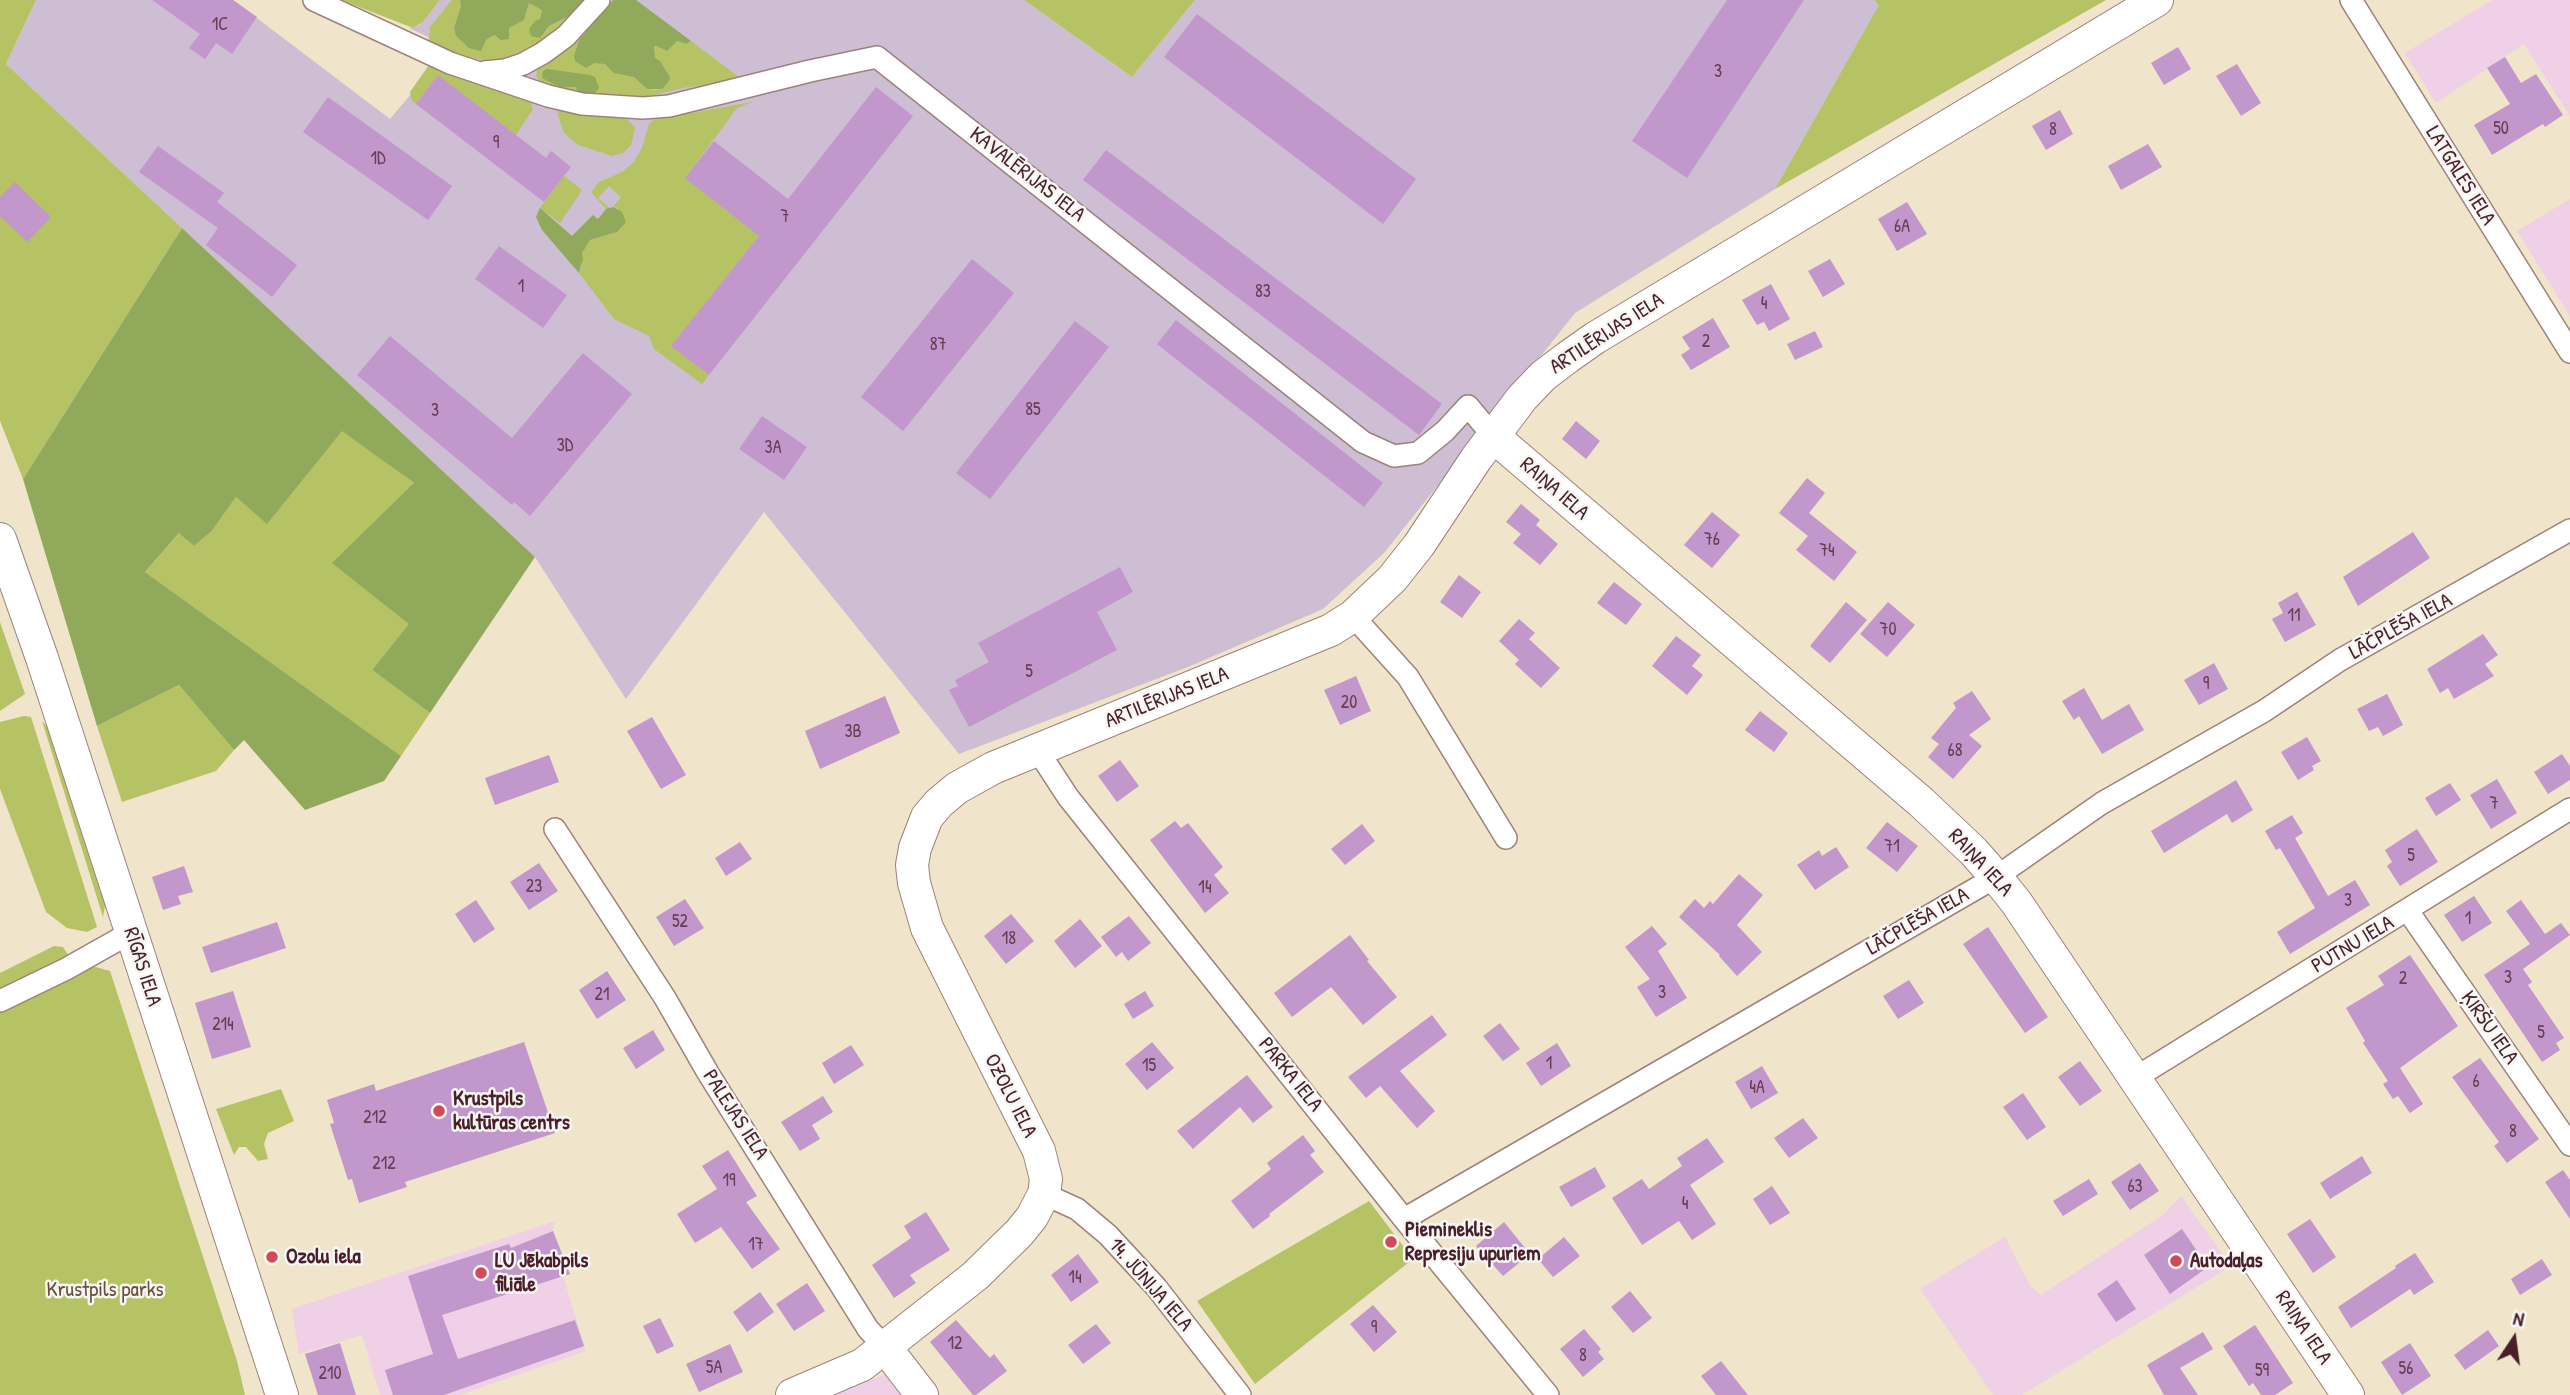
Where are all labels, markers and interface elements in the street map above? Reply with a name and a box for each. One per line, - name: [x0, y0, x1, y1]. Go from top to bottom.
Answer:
- house number: 1C: [212, 14, 228, 36]
- house number: 3: [1714, 61, 1722, 83]
- house number: 50: [2493, 118, 2509, 140]
- house number: 8: [2049, 119, 2057, 141]
- street label: KAVALĒRIJAS IELA: [964, 122, 1090, 228]
- street label: LATGALES IELA: [2420, 122, 2500, 230]
- house number: 9: [493, 132, 499, 154]
- house number: 1D: [370, 148, 386, 170]
- house number: 7: [781, 206, 789, 228]
- house number: 6A: [1894, 216, 1910, 238]
- house number: 1: [518, 276, 524, 298]
- house number: 83: [1255, 281, 1271, 303]
- street label: ARTILĒRIJAS IELA: [1545, 288, 1669, 380]
- house number: 4: [1761, 293, 1767, 315]
- house number: 2: [1702, 331, 1710, 353]
- house number: 87: [930, 334, 946, 356]
- house number: 85: [1025, 399, 1041, 421]
- house number: 3: [431, 400, 439, 422]
- house number: 3D: [557, 435, 573, 457]
- house number: 3A: [765, 437, 781, 459]
- street label: RAIŅA IELA: [1514, 452, 1594, 526]
- house number: 76: [1704, 529, 1720, 551]
- house number: 74: [1819, 540, 1835, 562]
- street label: LĀČPLĒŠA IELA: [2345, 588, 2457, 666]
- house number: 11: [2287, 605, 2301, 627]
- house number: 70: [1880, 619, 1896, 641]
- house number: 5: [1025, 661, 1033, 683]
- street label: ARTILĒRIJAS IELA: [1102, 662, 1232, 734]
- house number: 9: [2203, 673, 2209, 695]
- house number: 20: [1341, 692, 1357, 714]
- house number: 3B: [844, 721, 862, 743]
- house number: 68: [1948, 740, 1962, 762]
- house number: 7: [2490, 793, 2498, 815]
- street label: RAIŅA IELA: [1942, 824, 2018, 902]
- house number: 71: [1884, 836, 1900, 858]
- house number: 5: [2407, 845, 2415, 867]
- house number: 23: [526, 876, 542, 898]
- house number: 14: [1198, 877, 1212, 899]
- street label: LĀČPLĒŠA IELA: [1862, 883, 1974, 961]
- house number: 3: [2344, 890, 2352, 912]
- house number: 1: [2465, 908, 2471, 930]
- house number: 52: [672, 911, 688, 933]
- street label: PUTNU IELA: [2307, 911, 2399, 979]
- street label: RĪGAS IELA: [117, 924, 167, 1010]
- house number: 18: [1002, 928, 1016, 950]
- house number: 3: [2504, 967, 2512, 989]
- house number: 2: [2399, 968, 2407, 990]
- house number: 3: [1658, 982, 1666, 1004]
- house number: 21: [595, 984, 609, 1006]
- street label: ĶIRŠU IELA: [2455, 986, 2523, 1070]
- house number: 214: [212, 1014, 234, 1036]
- house number: 5: [2537, 1022, 2545, 1044]
- street label: PARKA IELA: [1252, 1033, 1328, 1117]
- street label: OZOLU IELA: [978, 1050, 1042, 1142]
- house number: 1: [1546, 1053, 1552, 1075]
- house number: 15: [1142, 1055, 1156, 1077]
- street label: PALEJAS IELA: [697, 1065, 773, 1165]
- house number: 6: [2472, 1071, 2480, 1093]
- house number: 4A: [1749, 1077, 1765, 1099]
- place label: Krustpils kultūras centrs: [453, 1086, 570, 1136]
- marker: Krustpils kultūras centrs: [431, 1103, 447, 1119]
- house number: 212: [363, 1107, 387, 1129]
- house number: 8: [2509, 1121, 2517, 1143]
- house number: 212: [372, 1153, 396, 1175]
- house number: 19: [722, 1170, 736, 1192]
- house number: 63: [2127, 1176, 2143, 1198]
- house number: 4: [1682, 1193, 1688, 1215]
- place label: Piemineklis Represiju upuriem: [1405, 1217, 1540, 1267]
- street label: 14. JŪNIJA IELA: [1103, 1233, 1197, 1337]
- house number: 17: [748, 1234, 764, 1256]
- marker: Piemineklis Represiju upuriem: [1383, 1234, 1399, 1250]
- place label: Ozolu iela: [286, 1244, 361, 1270]
- place label: LU Jēkabpils filiāle: [495, 1248, 588, 1298]
- place label: Autodaļas: [2190, 1248, 2263, 1274]
- marker: Ozolu iela: [264, 1249, 280, 1265]
- marker: Autodaļas: [2168, 1253, 2184, 1269]
- marker: LU Jēkabpils filiāle: [473, 1265, 489, 1281]
- house number: 14: [1068, 1267, 1082, 1289]
- park label: Krustpils parks: [46, 1277, 164, 1303]
- street label: RAIŅA IELA: [2269, 1286, 2337, 1370]
- north arrow: [2479, 1304, 2549, 1374]
- text: N: [2511, 1305, 2527, 1332]
- house number: 9: [1371, 1317, 1377, 1339]
- house number: 12: [948, 1333, 962, 1355]
- house number: 8: [1579, 1345, 1587, 1367]
- house number: 5A: [706, 1357, 722, 1379]
- house number: 56: [2399, 1358, 2413, 1380]
- house number: 59: [2255, 1360, 2269, 1382]
- house number: 210: [318, 1363, 342, 1385]

